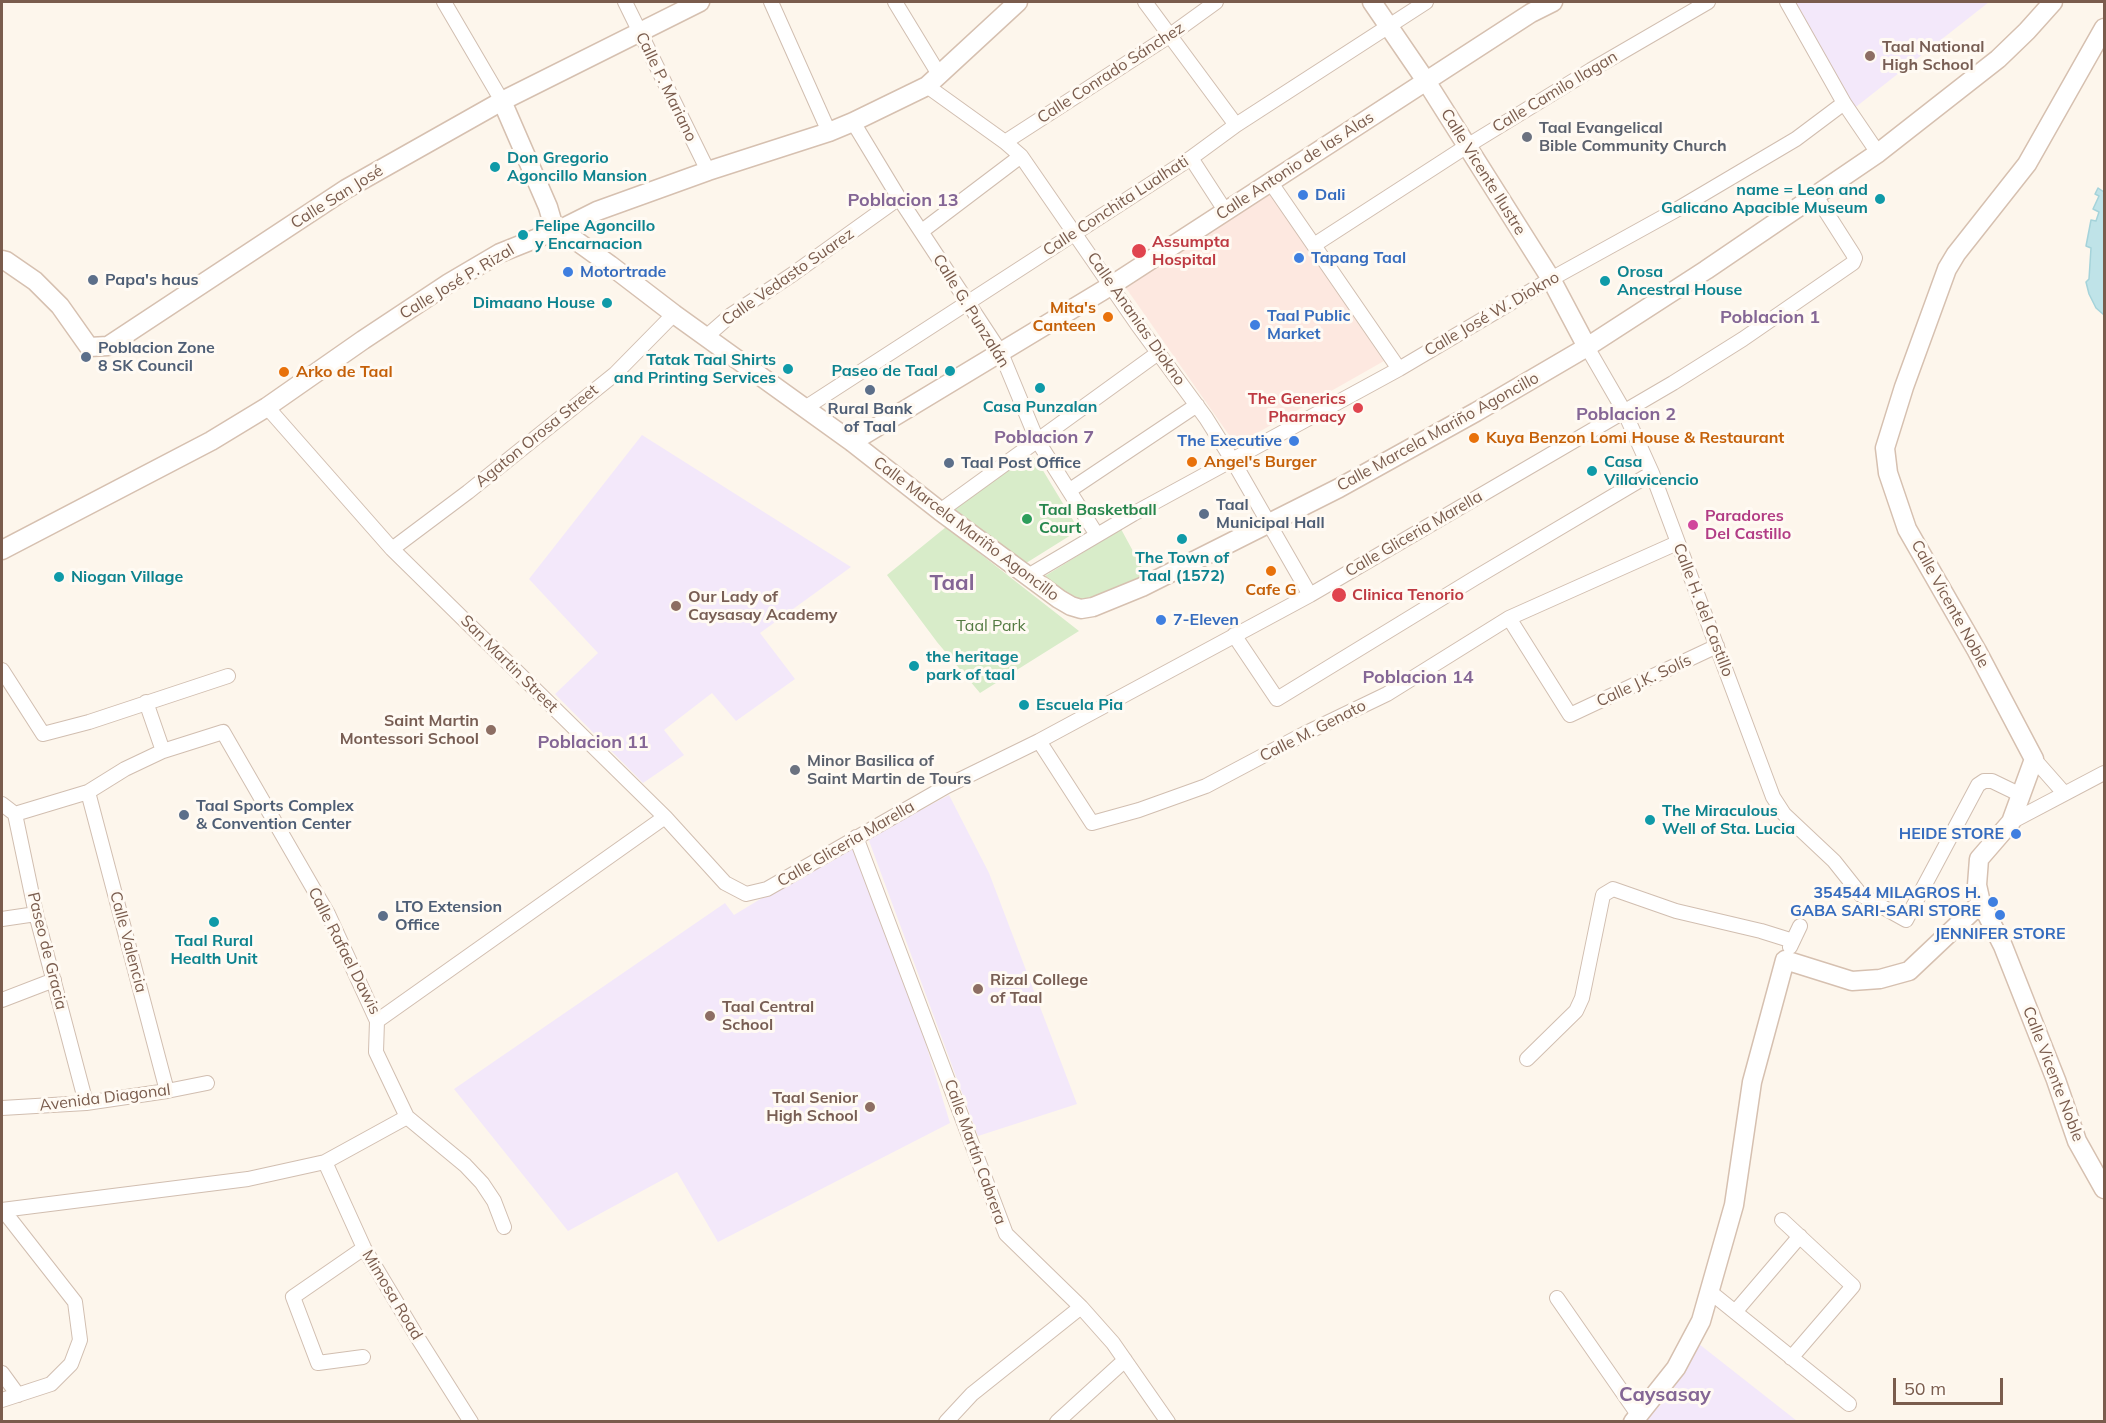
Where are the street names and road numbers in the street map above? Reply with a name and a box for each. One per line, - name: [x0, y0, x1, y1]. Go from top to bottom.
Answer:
- street label: Calle Conrado Sánchez: [1034, 18, 1188, 128]
- street label: Calle P. Mariano: [631, 29, 701, 145]
- street label: Calle Camilo Ilagan: [1489, 47, 1621, 137]
- street label: Calle Vicente Ilustre: [1436, 105, 1530, 239]
- street label: Calle Antonio de las Alas: [1213, 108, 1377, 224]
- street label: Calle Conchita Lualhati: [1040, 152, 1192, 260]
- street label: Calle San José: [287, 161, 387, 233]
- street label: Calle Vedasto Suarez: [718, 224, 858, 330]
- street label: Calle José P. Rizal: [396, 240, 518, 324]
- street label: Calle Ananias Diokno: [1083, 249, 1189, 389]
- street label: Calle G. Punzalán: [928, 251, 1014, 371]
- street label: Calle José W. Diokno: [1421, 268, 1563, 360]
- street label: Calle Marcela Mariño Agoncillo: [1334, 368, 1542, 496]
- street label: Agaton Orosa Street: [472, 381, 602, 491]
- street label: Calle Marcela Mariño Agoncillo: [869, 453, 1063, 605]
- street label: Calle Gliceria Marella: [1342, 487, 1486, 581]
- street label: Calle Vicente Noble: [1907, 537, 1993, 671]
- street label: Calle H. del Castillo: [1669, 541, 1737, 679]
- street label: San Martin Street: [456, 611, 562, 717]
- street label: Calle J.K. Solís: [1594, 651, 1694, 711]
- street label: Calle M. Genato: [1257, 696, 1369, 766]
- street label: Calle Gliceria Marella: [774, 797, 918, 891]
- street label: Calle Rafael Dawis: [304, 884, 384, 1018]
- street label: Calle Valencia: [105, 889, 151, 995]
- street label: Paseo de Gracia: [23, 890, 71, 1012]
- street label: Calle Vicente Noble: [2018, 1004, 2088, 1144]
- street label: Calle Martín Cabrera: [940, 1077, 1010, 1227]
- street label: Avenida Diagonal: [38, 1080, 172, 1116]
- street label: Mimosa Road: [358, 1246, 426, 1344]

